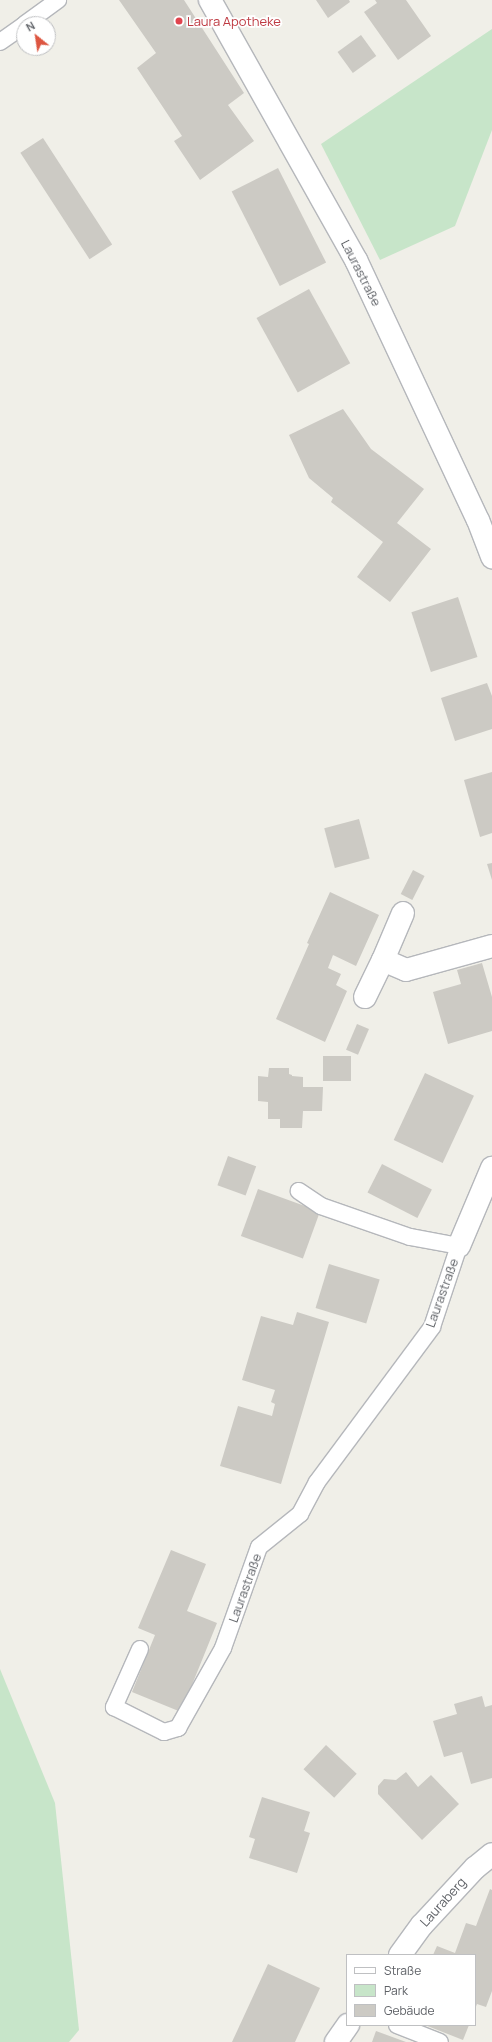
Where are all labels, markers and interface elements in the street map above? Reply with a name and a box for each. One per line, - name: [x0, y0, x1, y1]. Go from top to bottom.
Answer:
- place label: Laura Apotheke: [187, 13, 281, 29]
- north arrow: [16, 16, 56, 56]
- marker: Laura Apotheke: [174, 16, 184, 26]
- text: N: [23, 18, 37, 35]
- street label: Laurastraße: [338, 237, 384, 309]
- street label: Laurastraße: [422, 1256, 462, 1330]
- street label: Laurastraße: [225, 1551, 265, 1625]
- street label: Lauraberg: [417, 1874, 469, 1930]
- legend: [346, 1954, 476, 2026]
- text: Straße: [384, 1962, 421, 1979]
- text: Park: [384, 1982, 408, 1999]
- text: Gebäude: [384, 2002, 435, 2019]

